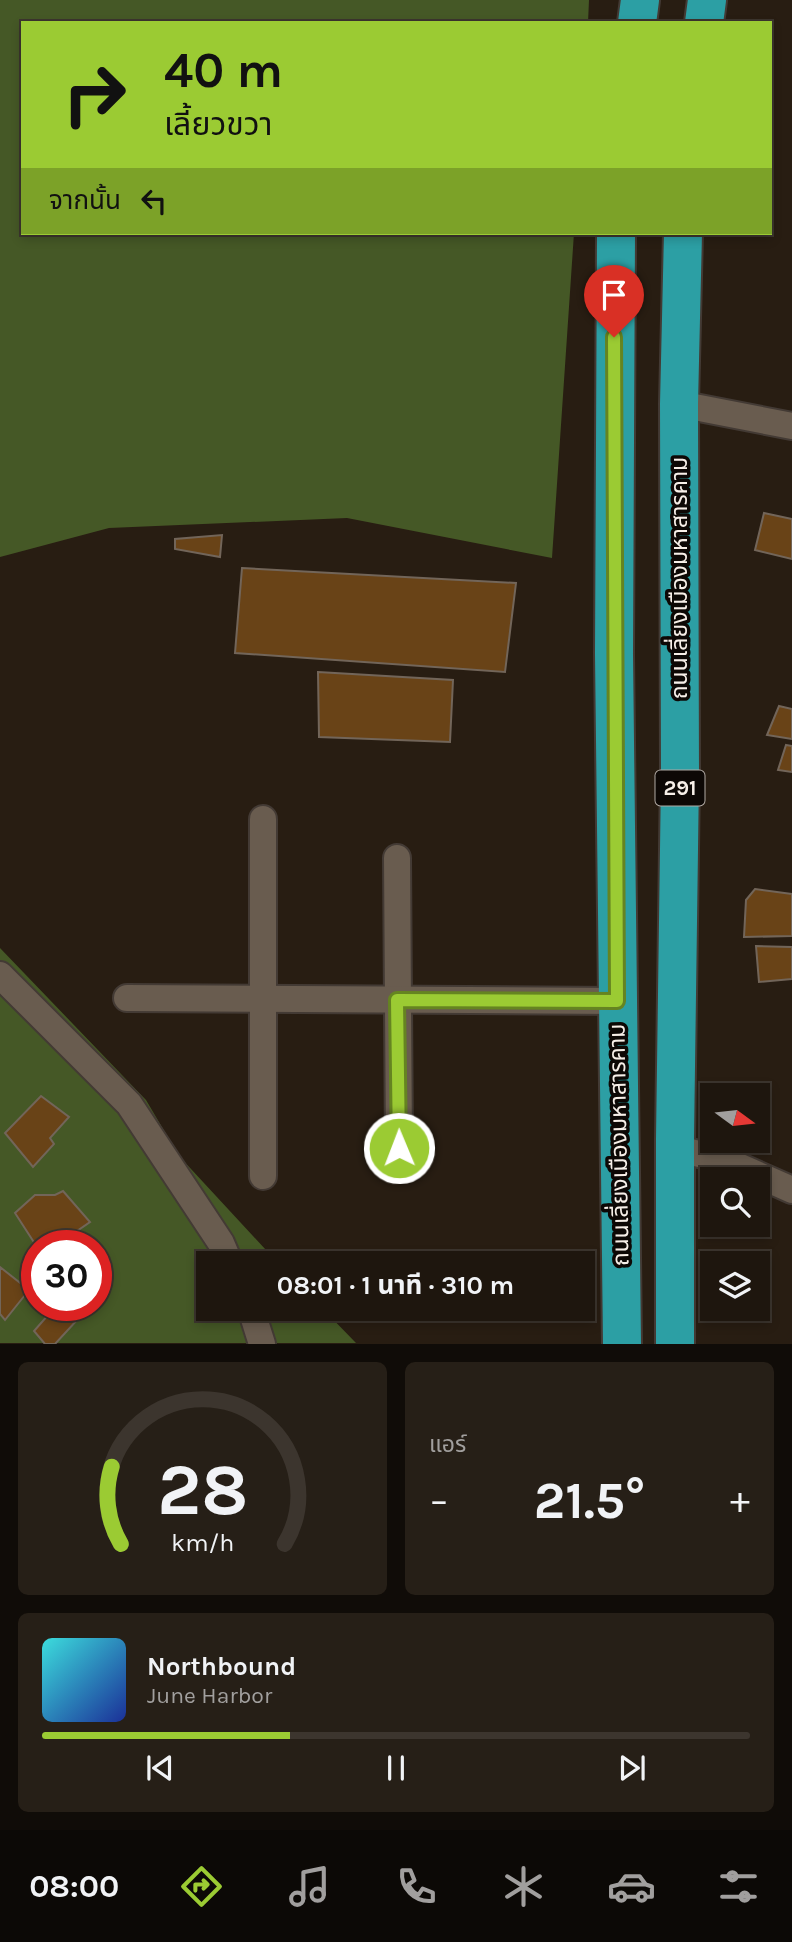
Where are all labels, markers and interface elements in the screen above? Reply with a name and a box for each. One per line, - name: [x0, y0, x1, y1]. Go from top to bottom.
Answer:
- text: 40 m: [164, 42, 283, 99]
- icon: right: [49, 49, 140, 140]
- text: เลี้ยวขวา: [164, 106, 272, 143]
- icon: left: [135, 182, 173, 220]
- text: จากนั้น: [49, 185, 121, 216]
- pin: [584, 265, 644, 337]
- icon: arrive: [595, 276, 633, 314]
- street label: ถนนเลี่ยงเมืองมหาสารคาม: [663, 457, 693, 699]
- road number: 291: [656, 770, 704, 806]
- street label: ถนนเลี่ยงเมืองมหาสารคาม: [600, 1024, 635, 1267]
- north arrow: [700, 1083, 770, 1153]
- map controls: [700, 1083, 770, 1321]
- position arrow: [362, 1111, 436, 1185]
- button: search: [700, 1167, 770, 1237]
- speed limit sign: 30: [21, 1230, 112, 1321]
- button: layers: [700, 1251, 770, 1321]
- text: 08:01 · 1 นาที · 310 m: [277, 1270, 514, 1301]
- text: แอร์: [429, 1431, 466, 1458]
- text: 28: [157, 1448, 248, 1533]
- text: 21.5°: [534, 1470, 645, 1531]
- text: −: [429, 1478, 449, 1523]
- text: +: [730, 1478, 750, 1523]
- text: km/h: [171, 1528, 234, 1557]
- text: Northbound: [147, 1651, 296, 1682]
- text: June Harbor: [147, 1682, 272, 1709]
- icon: previous: [141, 1749, 179, 1787]
- icon: pause: [377, 1749, 415, 1787]
- icon: next: [613, 1749, 651, 1787]
- icon: directions: [177, 1862, 226, 1911]
- icon: music: [285, 1862, 334, 1911]
- icon: phone: [392, 1862, 441, 1911]
- icon: climate: [499, 1862, 548, 1911]
- icon: car: [607, 1862, 656, 1911]
- icon: filters: [714, 1862, 763, 1911]
- text: 08:00: [29, 1868, 119, 1905]

